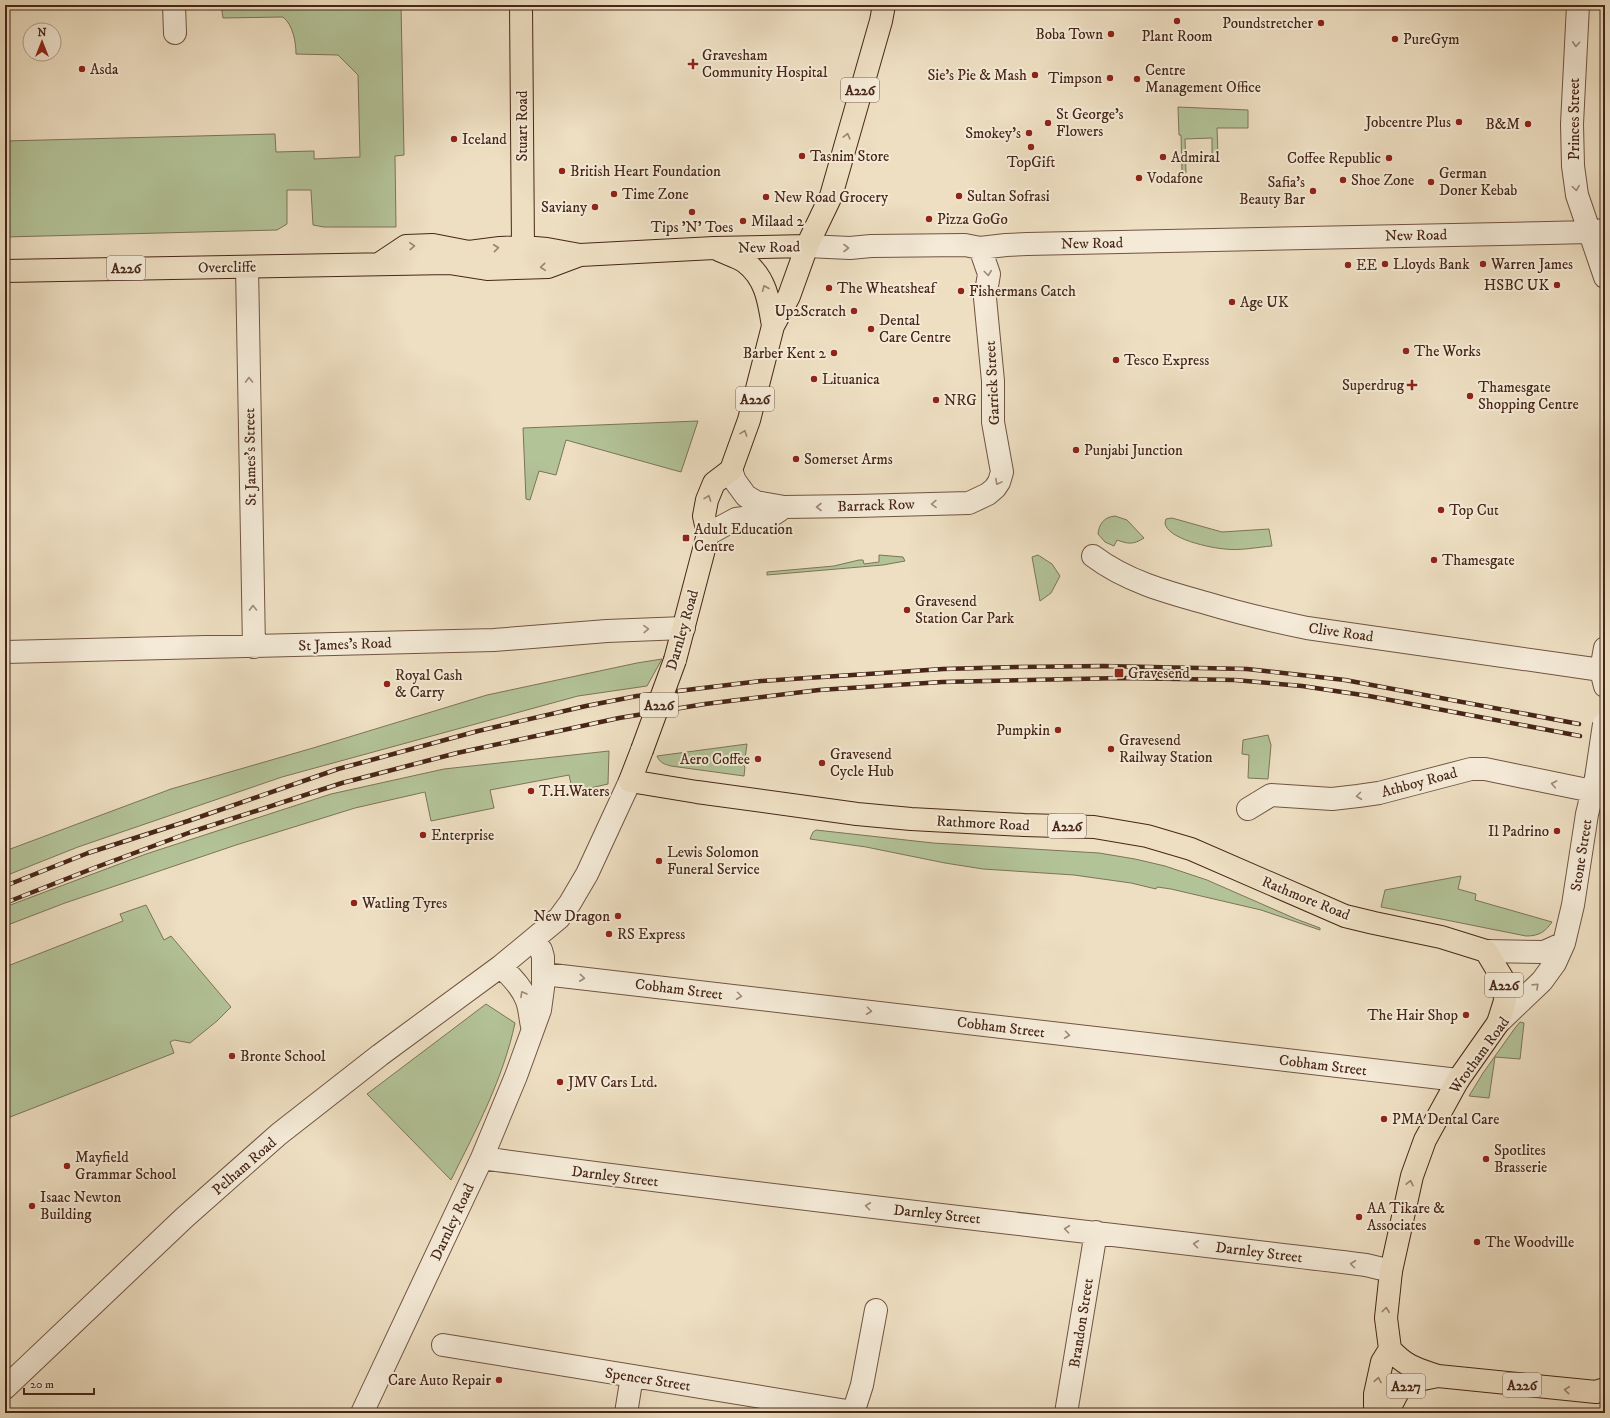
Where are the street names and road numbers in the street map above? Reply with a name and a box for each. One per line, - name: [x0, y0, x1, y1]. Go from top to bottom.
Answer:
- road number: A226: [841, 78, 879, 102]
- street label: Princes Street: [1565, 78, 1584, 160]
- street label: Stuart Road: [513, 90, 532, 161]
- street label: New Road: [1385, 225, 1448, 246]
- street label: New Road: [1061, 233, 1124, 254]
- street label: New Road: [738, 237, 801, 258]
- road number: A226: [107, 256, 145, 280]
- street label: Overcliffe: [198, 257, 256, 278]
- street label: Garrick Street: [981, 340, 1004, 426]
- road number: A226: [736, 387, 774, 411]
- street label: St James's Street: [240, 408, 261, 506]
- street label: Barrack Row: [837, 495, 915, 516]
- street label: Darnley Road: [662, 587, 703, 673]
- street label: Clive Road: [1307, 619, 1375, 647]
- street label: St James's Road: [298, 633, 392, 656]
- road number: A226: [640, 693, 678, 717]
- street label: Athboy Road: [1379, 763, 1460, 802]
- street label: Rathmore Road: [936, 812, 1031, 835]
- road number: A226: [1048, 814, 1086, 838]
- street label: Stone Street: [1566, 818, 1597, 892]
- street label: Rathmore Road: [1259, 872, 1353, 925]
- road number: A226: [1485, 973, 1523, 997]
- street label: Cobham Street: [634, 975, 724, 1004]
- street label: Cobham Street: [956, 1013, 1046, 1042]
- street label: Wrotham Road: [1445, 1013, 1514, 1098]
- street label: Cobham Street: [1278, 1051, 1368, 1080]
- street label: Pelham Road: [208, 1133, 281, 1199]
- street label: Darnley Street: [570, 1162, 660, 1191]
- street label: Darnley Road: [426, 1180, 479, 1264]
- street label: Darnley Street: [892, 1200, 982, 1229]
- street label: Darnley Street: [1214, 1238, 1304, 1267]
- street label: Brandon Street: [1065, 1277, 1098, 1369]
- street label: Spencer Street: [604, 1363, 692, 1396]
- road number: A226: [1503, 1373, 1541, 1397]
- road number: A227: [1387, 1374, 1425, 1398]

